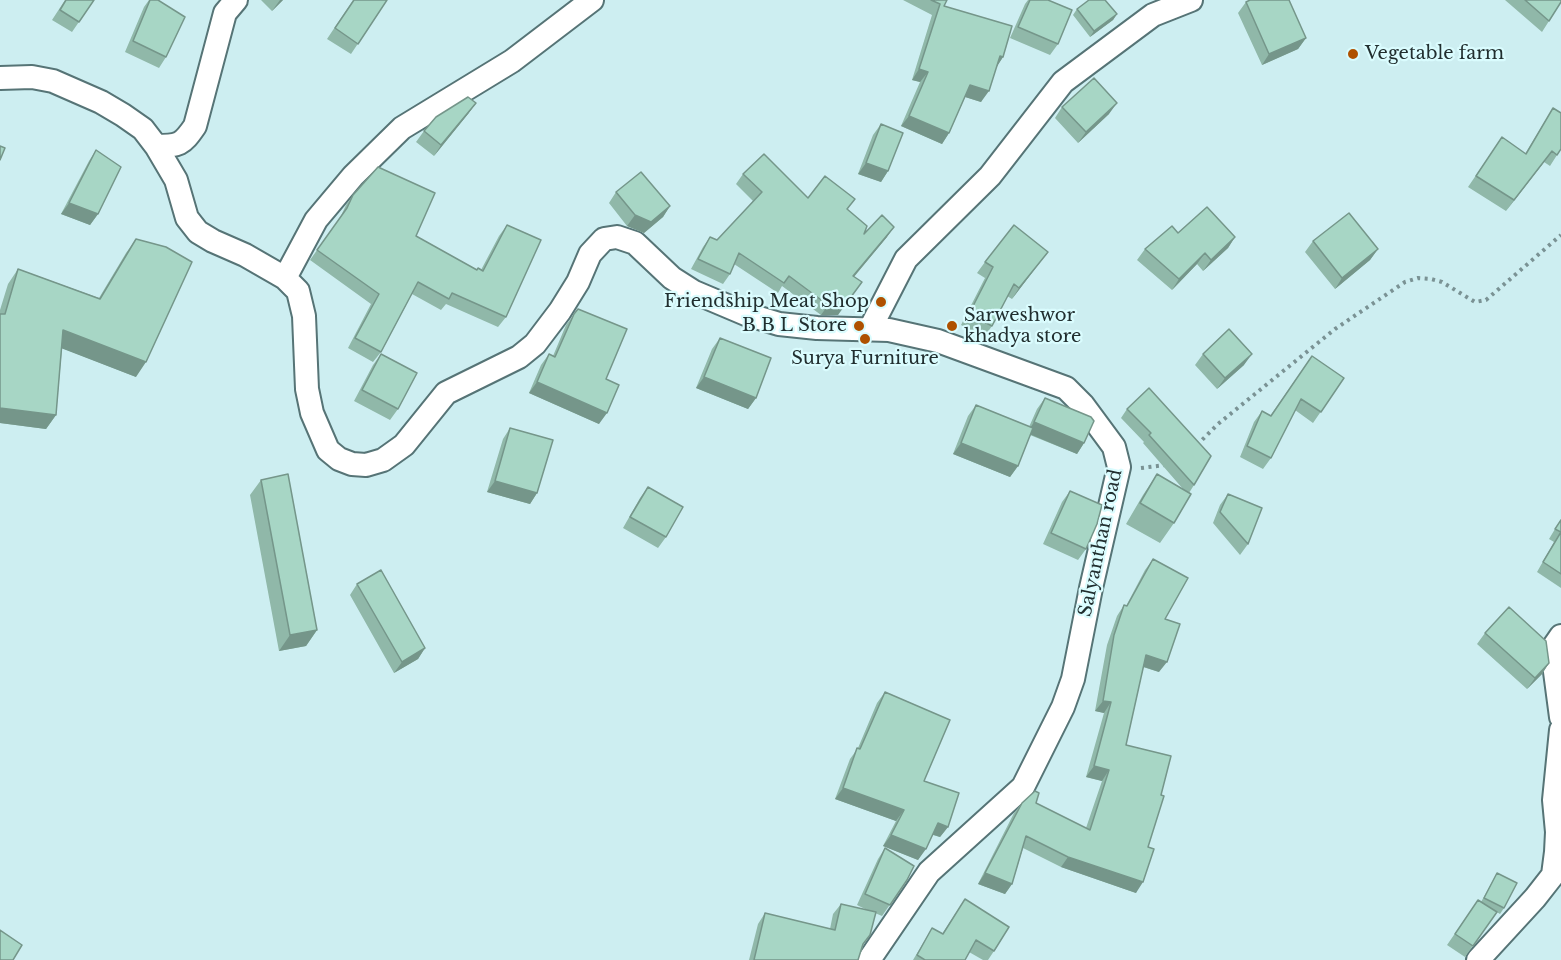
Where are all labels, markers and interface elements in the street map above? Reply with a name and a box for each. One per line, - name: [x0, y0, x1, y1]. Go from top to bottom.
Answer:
- place label: Vegetable farm: [1365, 43, 1504, 65]
- marker: Vegetable farm: [1346, 47, 1360, 61]
- place label: Friendship Meat Shop: [664, 291, 869, 313]
- marker: Friendship Meat Shop: [874, 295, 888, 309]
- place label: Sarweshwor khadya store: [964, 305, 1081, 348]
- place label: B B L Store: [742, 315, 847, 337]
- marker: B B L Store: [852, 319, 866, 333]
- marker: Sarweshwor khadya store: [945, 319, 959, 333]
- marker: Surya Furniture: [858, 332, 872, 346]
- place label: Surya Furniture: [791, 348, 939, 370]
- street label: Salyanthan road: [1075, 467, 1127, 619]

